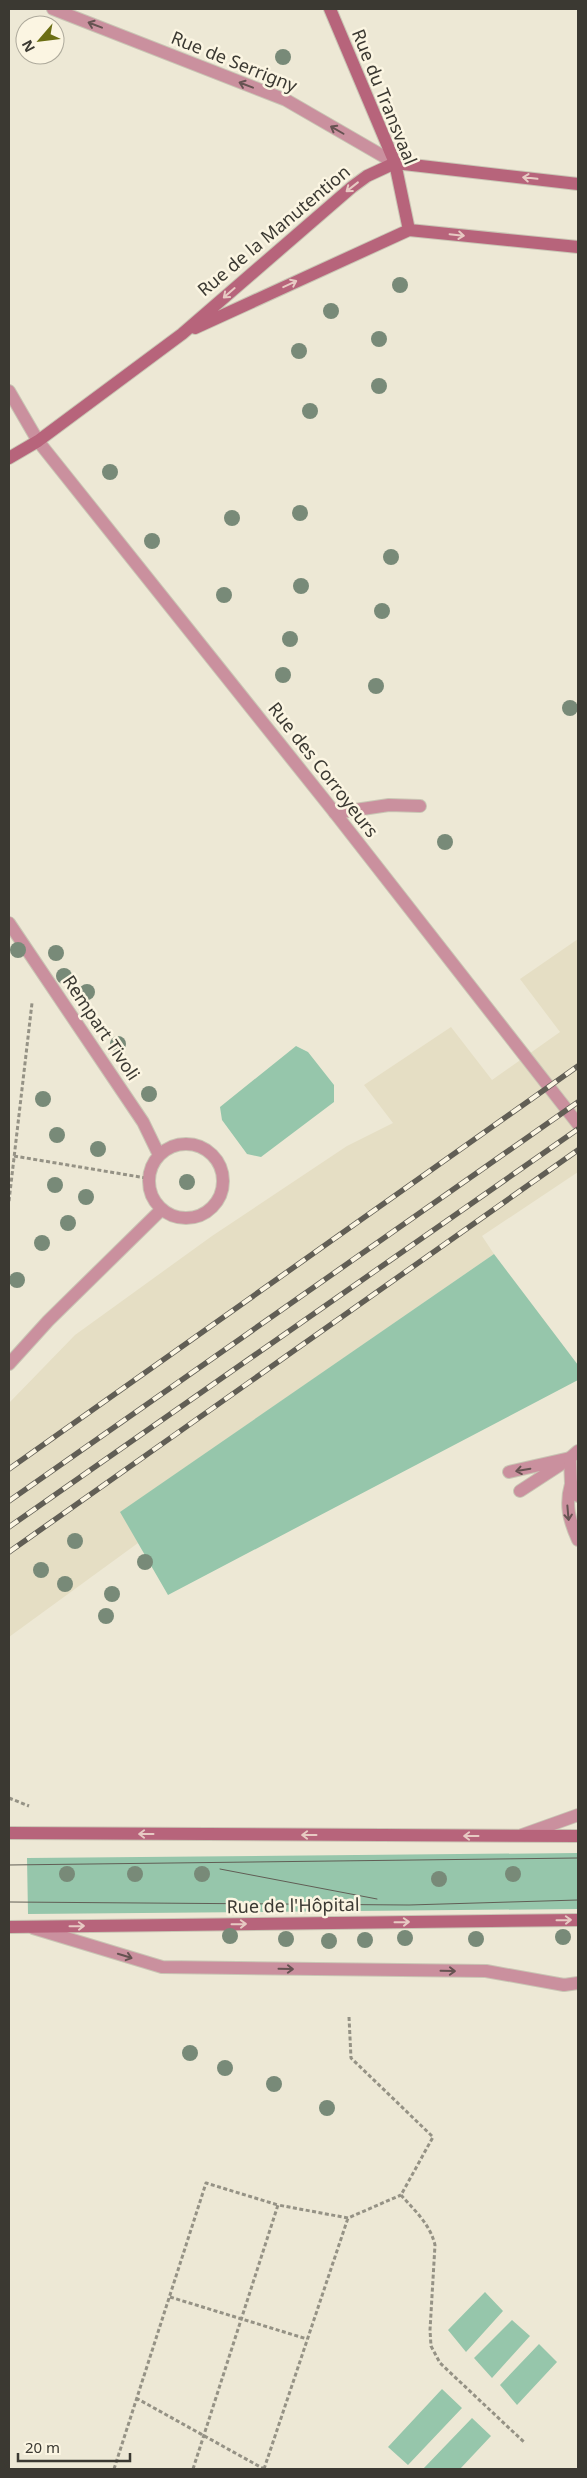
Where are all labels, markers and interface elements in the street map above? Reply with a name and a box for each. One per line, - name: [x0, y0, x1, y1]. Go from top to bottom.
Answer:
- north arrow: [15, 15, 65, 65]
- one-way arrow: [88, 20, 103, 30]
- street label: Rue de Serrigny: [168, 25, 302, 98]
- street label: Rue du Transvaal: [347, 25, 423, 168]
- text: N: [17, 37, 39, 56]
- one-way arrow: [239, 80, 254, 89]
- one-way arrow: [330, 125, 345, 135]
- street label: Rue de la Manutention: [192, 159, 355, 301]
- one-way arrow: [522, 173, 538, 183]
- one-way arrow: [346, 181, 359, 192]
- one-way arrow: [449, 230, 465, 239]
- one-way arrow: [282, 279, 297, 289]
- one-way arrow: [223, 287, 236, 298]
- street label: Rue des Corroyeurs: [263, 697, 384, 842]
- street label: Rempart Tivoli: [58, 970, 146, 1085]
- one-way arrow: [515, 1465, 531, 1475]
- one-way arrow: [564, 1504, 573, 1520]
- one-way arrow: [139, 1829, 155, 1839]
- one-way arrow: [301, 1830, 318, 1840]
- one-way arrow: [464, 1831, 480, 1841]
- street label: Rue de l'Hôpital: [226, 1892, 360, 1918]
- one-way arrow: [556, 1915, 572, 1925]
- one-way arrow: [393, 1917, 409, 1927]
- one-way arrow: [230, 1919, 247, 1929]
- one-way arrow: [68, 1921, 84, 1931]
- one-way arrow: [116, 1952, 132, 1961]
- one-way arrow: [277, 1964, 293, 1974]
- one-way arrow: [440, 1966, 456, 1975]
- scale bar: [18, 2430, 130, 2462]
- text: 20 m: [25, 2437, 60, 2457]

